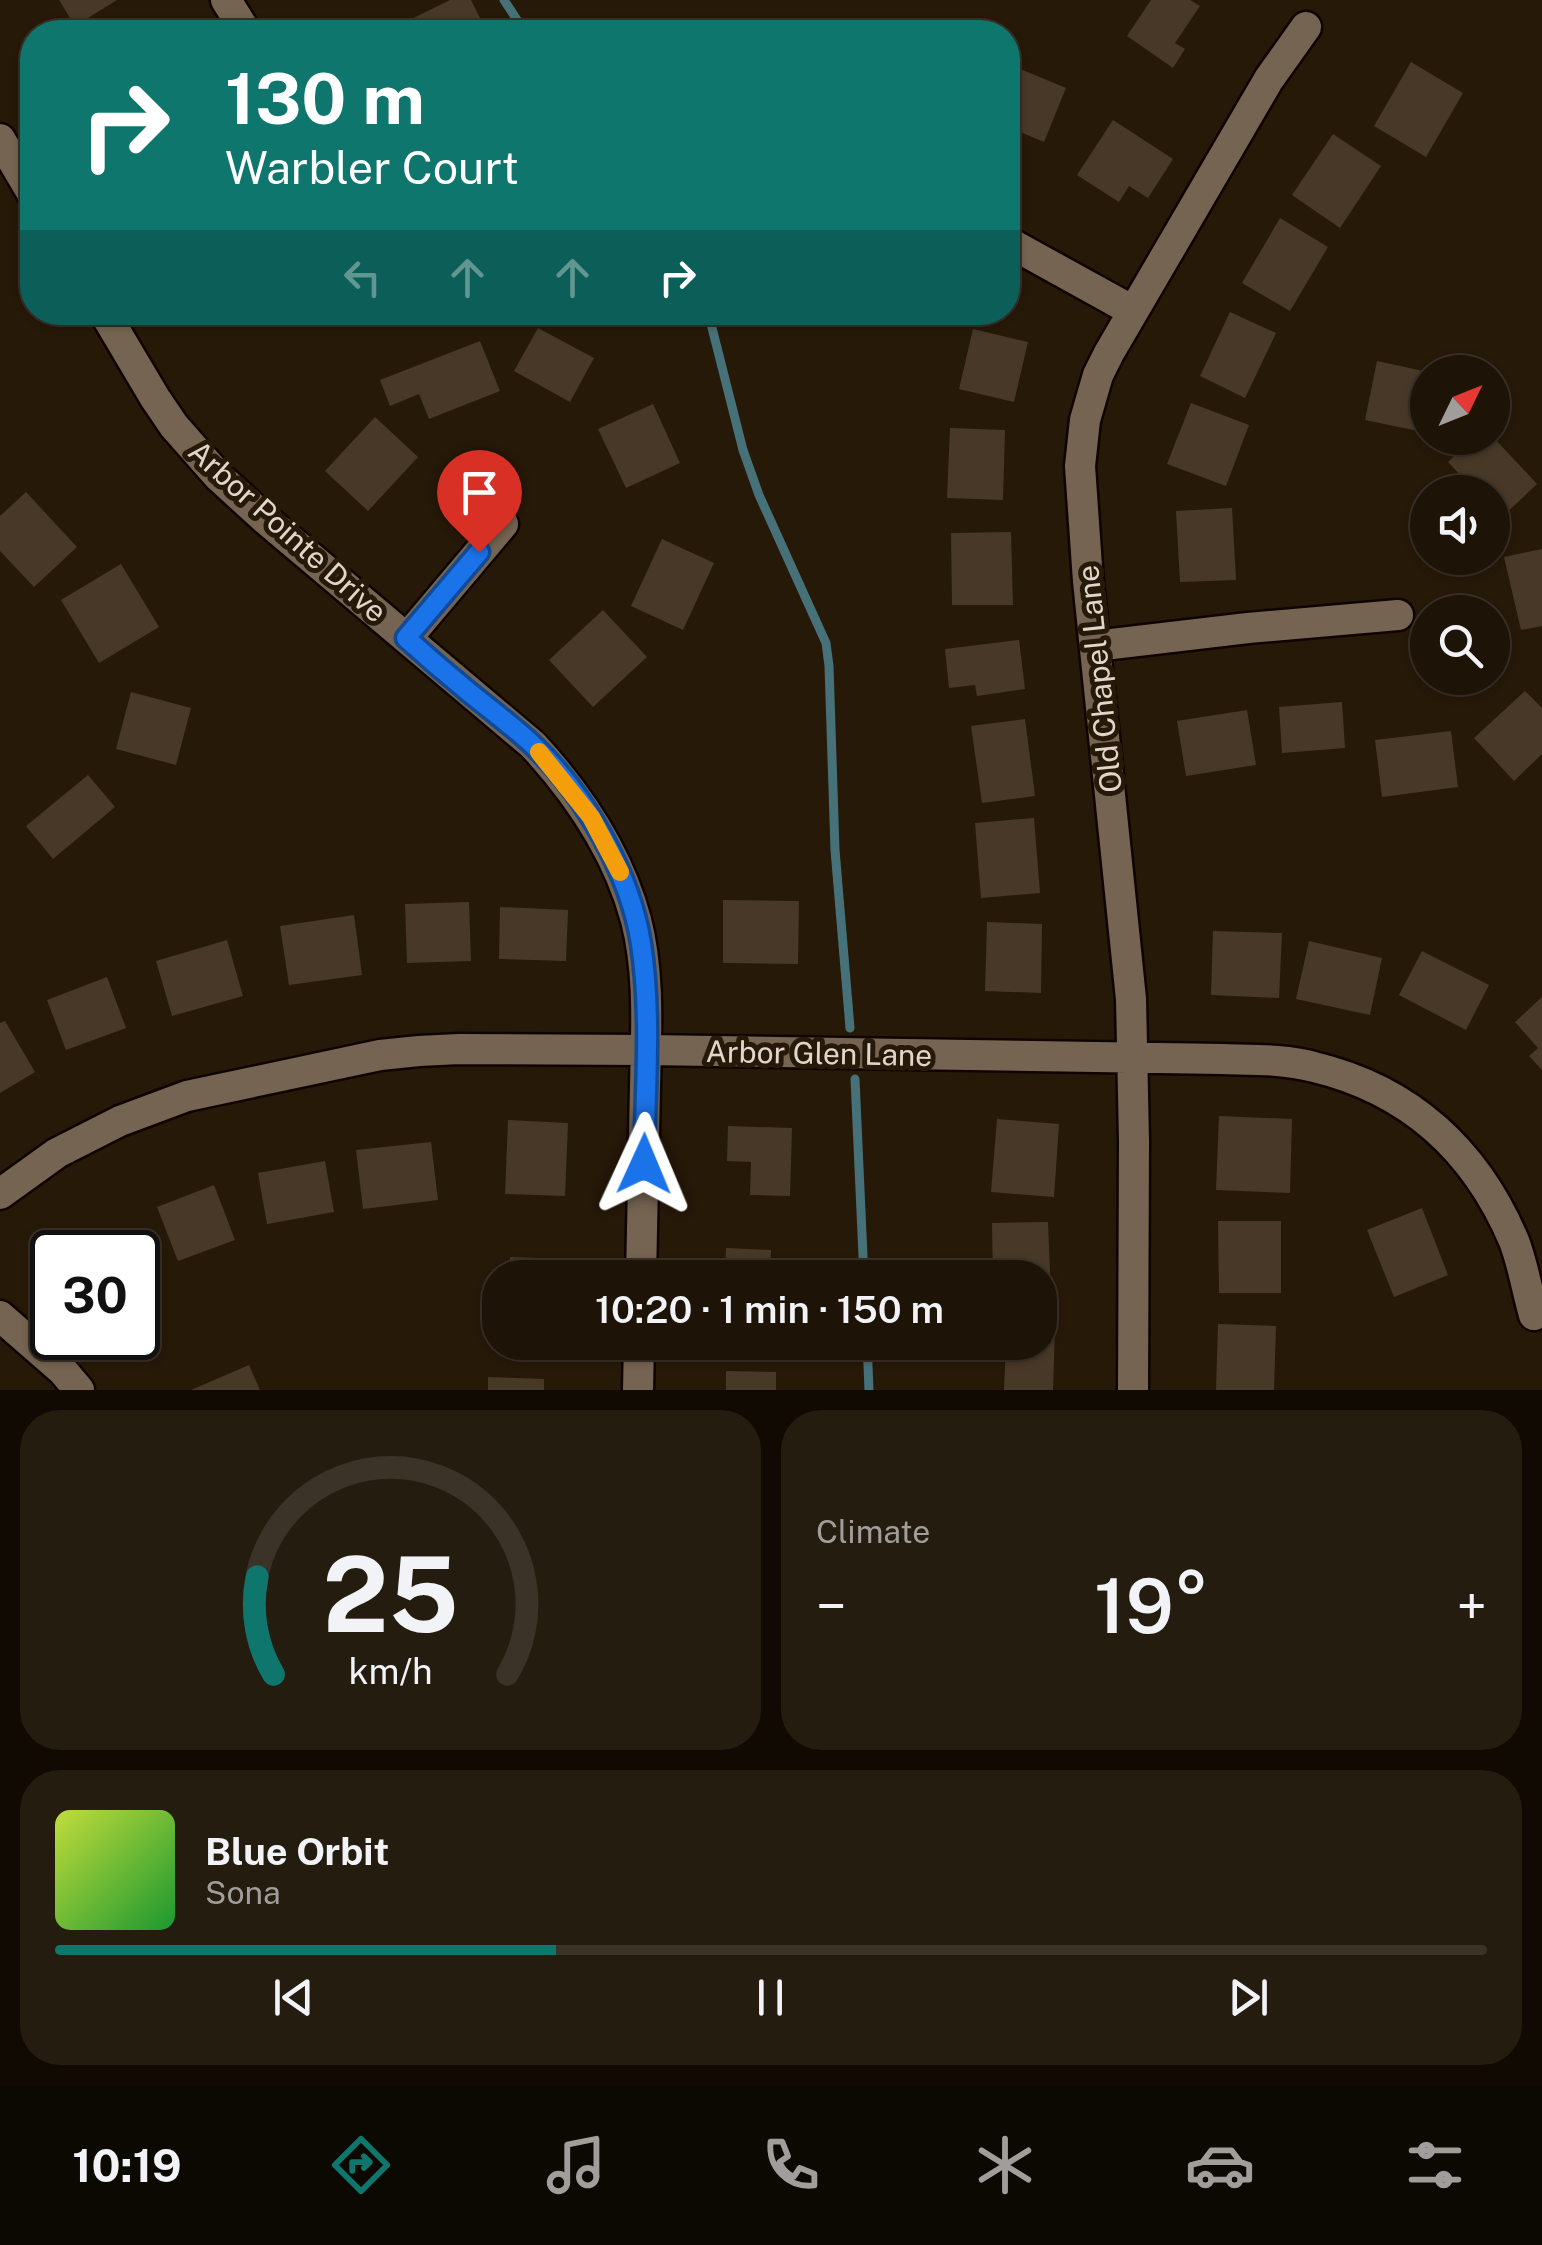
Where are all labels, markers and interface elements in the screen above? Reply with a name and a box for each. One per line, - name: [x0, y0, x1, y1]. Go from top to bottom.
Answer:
- text: 130 m: [225, 57, 425, 140]
- icon: right: [60, 60, 190, 190]
- text: Warbler Court: [225, 141, 519, 194]
- icon: left: [335, 250, 390, 305]
- icon: ahead: [440, 250, 495, 305]
- icon: ahead: [545, 250, 600, 305]
- icon: right: [650, 250, 705, 305]
- north arrow: [1410, 355, 1510, 455]
- map controls: [1410, 355, 1510, 695]
- street label: Arbor Pointe Drive: [182, 433, 394, 629]
- pin: [437, 450, 522, 553]
- icon: arrive: [452, 465, 507, 520]
- button: sound: [1410, 475, 1510, 575]
- street label: Old Chapel Lane: [1069, 563, 1129, 795]
- button: search: [1410, 595, 1510, 695]
- street label: Arbor Glen Lane: [705, 1033, 933, 1073]
- position arrow: [592, 1112, 696, 1216]
- speed limit sign: 30: [30, 1230, 160, 1360]
- text: 10:20 · 1 min · 150 m: [595, 1287, 944, 1332]
- text: Climate: [816, 1513, 930, 1550]
- text: 25: [322, 1533, 459, 1655]
- text: 19°: [1094, 1562, 1209, 1650]
- text: −: [816, 1574, 847, 1638]
- text: +: [1456, 1574, 1487, 1638]
- text: km/h: [348, 1650, 433, 1692]
- text: Blue Orbit: [205, 1829, 389, 1874]
- text: Sona: [205, 1874, 281, 1911]
- icon: previous: [266, 1970, 321, 2025]
- icon: pause: [743, 1970, 798, 2025]
- icon: next: [1221, 1970, 1276, 2025]
- icon: directions: [326, 2130, 396, 2200]
- icon: music: [541, 2130, 611, 2200]
- icon: phone: [756, 2130, 826, 2200]
- icon: climate: [970, 2130, 1040, 2200]
- icon: car: [1185, 2130, 1255, 2200]
- icon: filters: [1400, 2130, 1470, 2200]
- text: 10:19: [72, 2139, 182, 2192]

